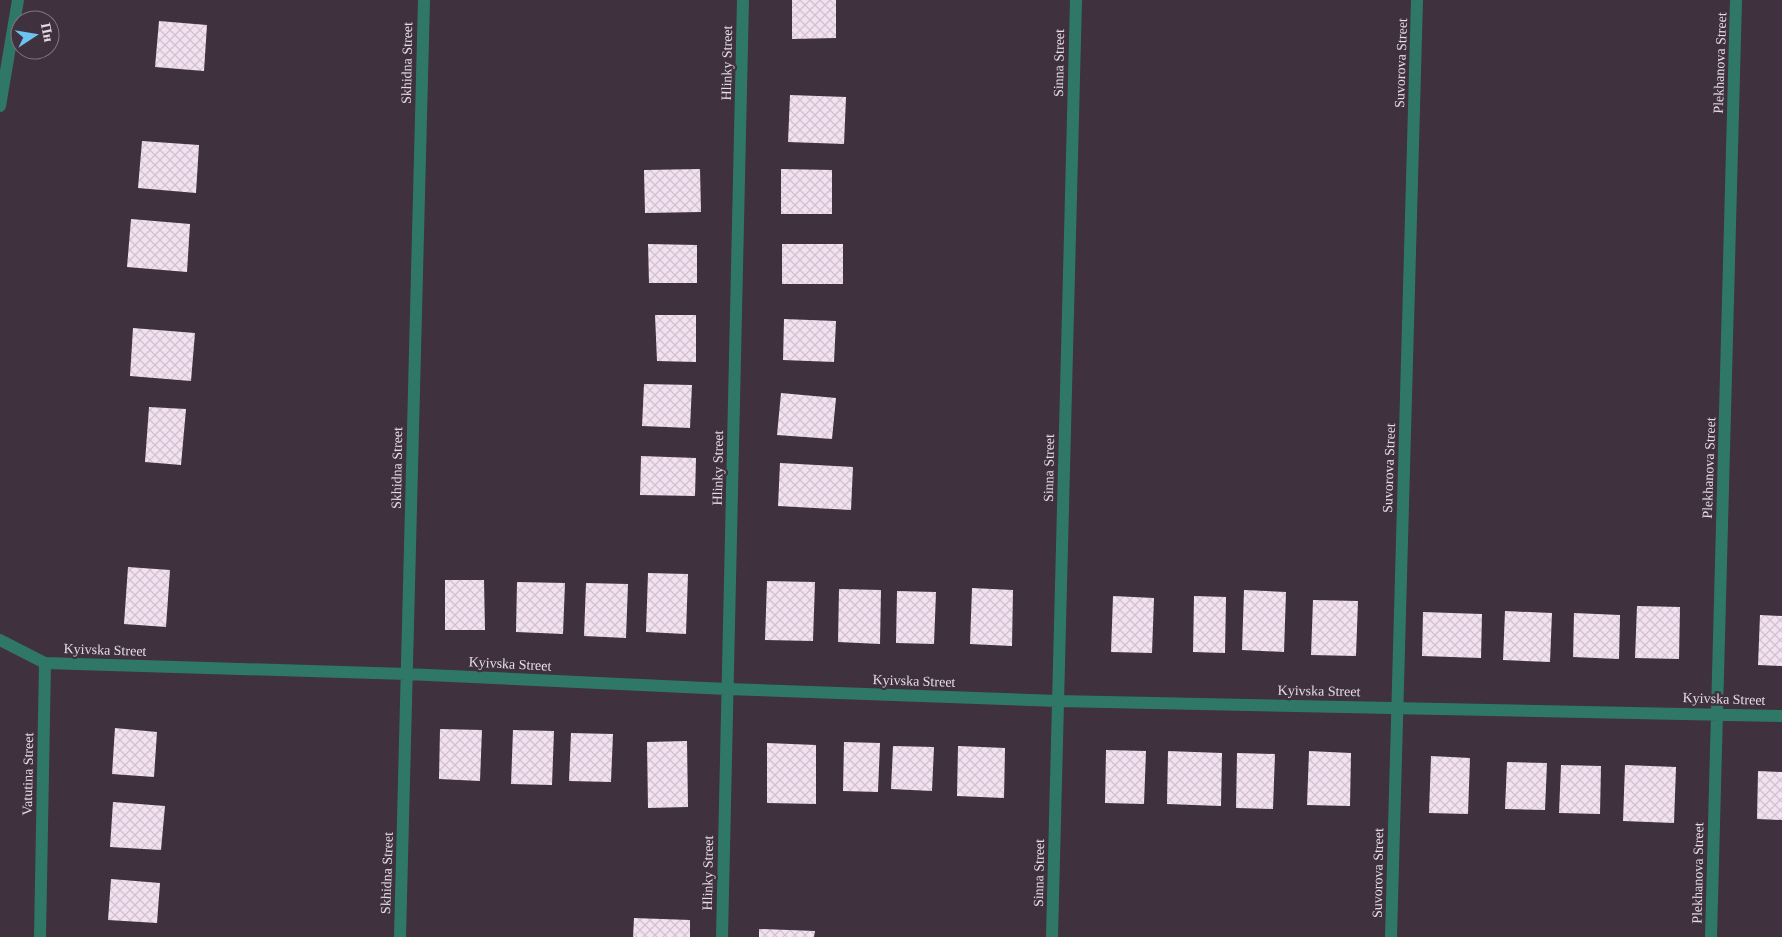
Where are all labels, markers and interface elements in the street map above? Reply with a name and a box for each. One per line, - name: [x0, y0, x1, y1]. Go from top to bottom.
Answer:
- north arrow: [10, 10, 60, 60]
- street label: Plekhanova Street: [1711, 12, 1729, 114]
- street label: Suvorova Street: [1392, 18, 1410, 108]
- text: Пн: [38, 22, 57, 43]
- street label: Skhidna Street: [399, 22, 415, 104]
- street label: Hlinky Street: [719, 25, 735, 101]
- street label: Sinna Street: [1051, 29, 1067, 97]
- street label: Plekhanova Street: [1700, 417, 1718, 519]
- street label: Suvorova Street: [1380, 423, 1398, 513]
- street label: Skhidna Street: [389, 427, 405, 509]
- street label: Hlinky Street: [710, 430, 726, 506]
- street label: Sinna Street: [1041, 434, 1057, 502]
- street label: Kyivska Street: [63, 641, 147, 659]
- street label: Kyivska Street: [468, 654, 552, 674]
- street label: Kyivska Street: [872, 672, 956, 690]
- street label: Kyivska Street: [1277, 683, 1361, 699]
- street label: Kyivska Street: [1682, 690, 1766, 708]
- street label: Vatutina Street: [20, 732, 36, 816]
- street label: Plekhanova Street: [1690, 822, 1706, 924]
- street label: Suvorova Street: [1370, 828, 1386, 918]
- street label: Skhidna Street: [378, 832, 396, 914]
- street label: Hlinky Street: [700, 835, 716, 911]
- street label: Sinna Street: [1031, 839, 1047, 907]

